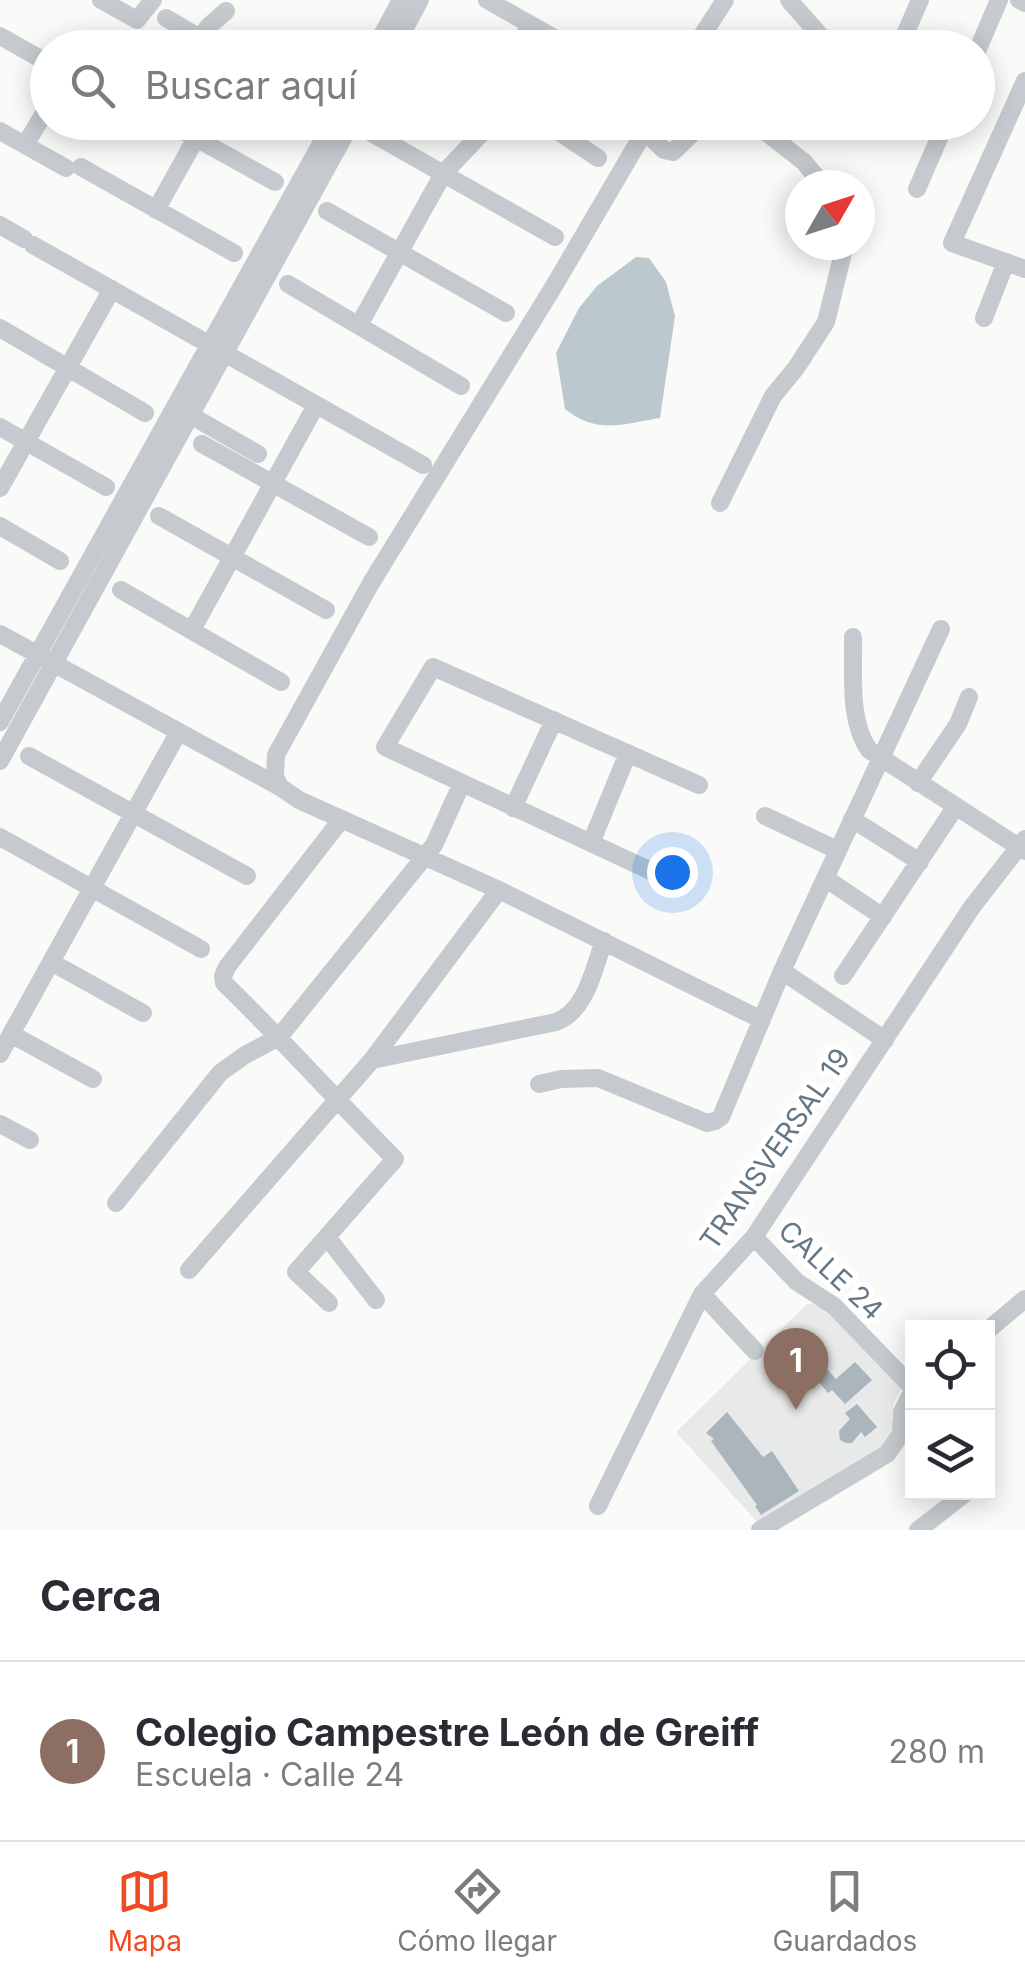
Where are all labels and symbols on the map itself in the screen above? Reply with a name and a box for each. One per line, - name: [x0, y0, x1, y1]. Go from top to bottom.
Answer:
- north arrow: [785, 170, 875, 260]
- your location: [647, 847, 698, 898]
- street label: TRANSVERSAL 19: [693, 1042, 857, 1256]
- street label: CALLE 24: [772, 1213, 890, 1327]
- pin: 1: [764, 1328, 828, 1410]

